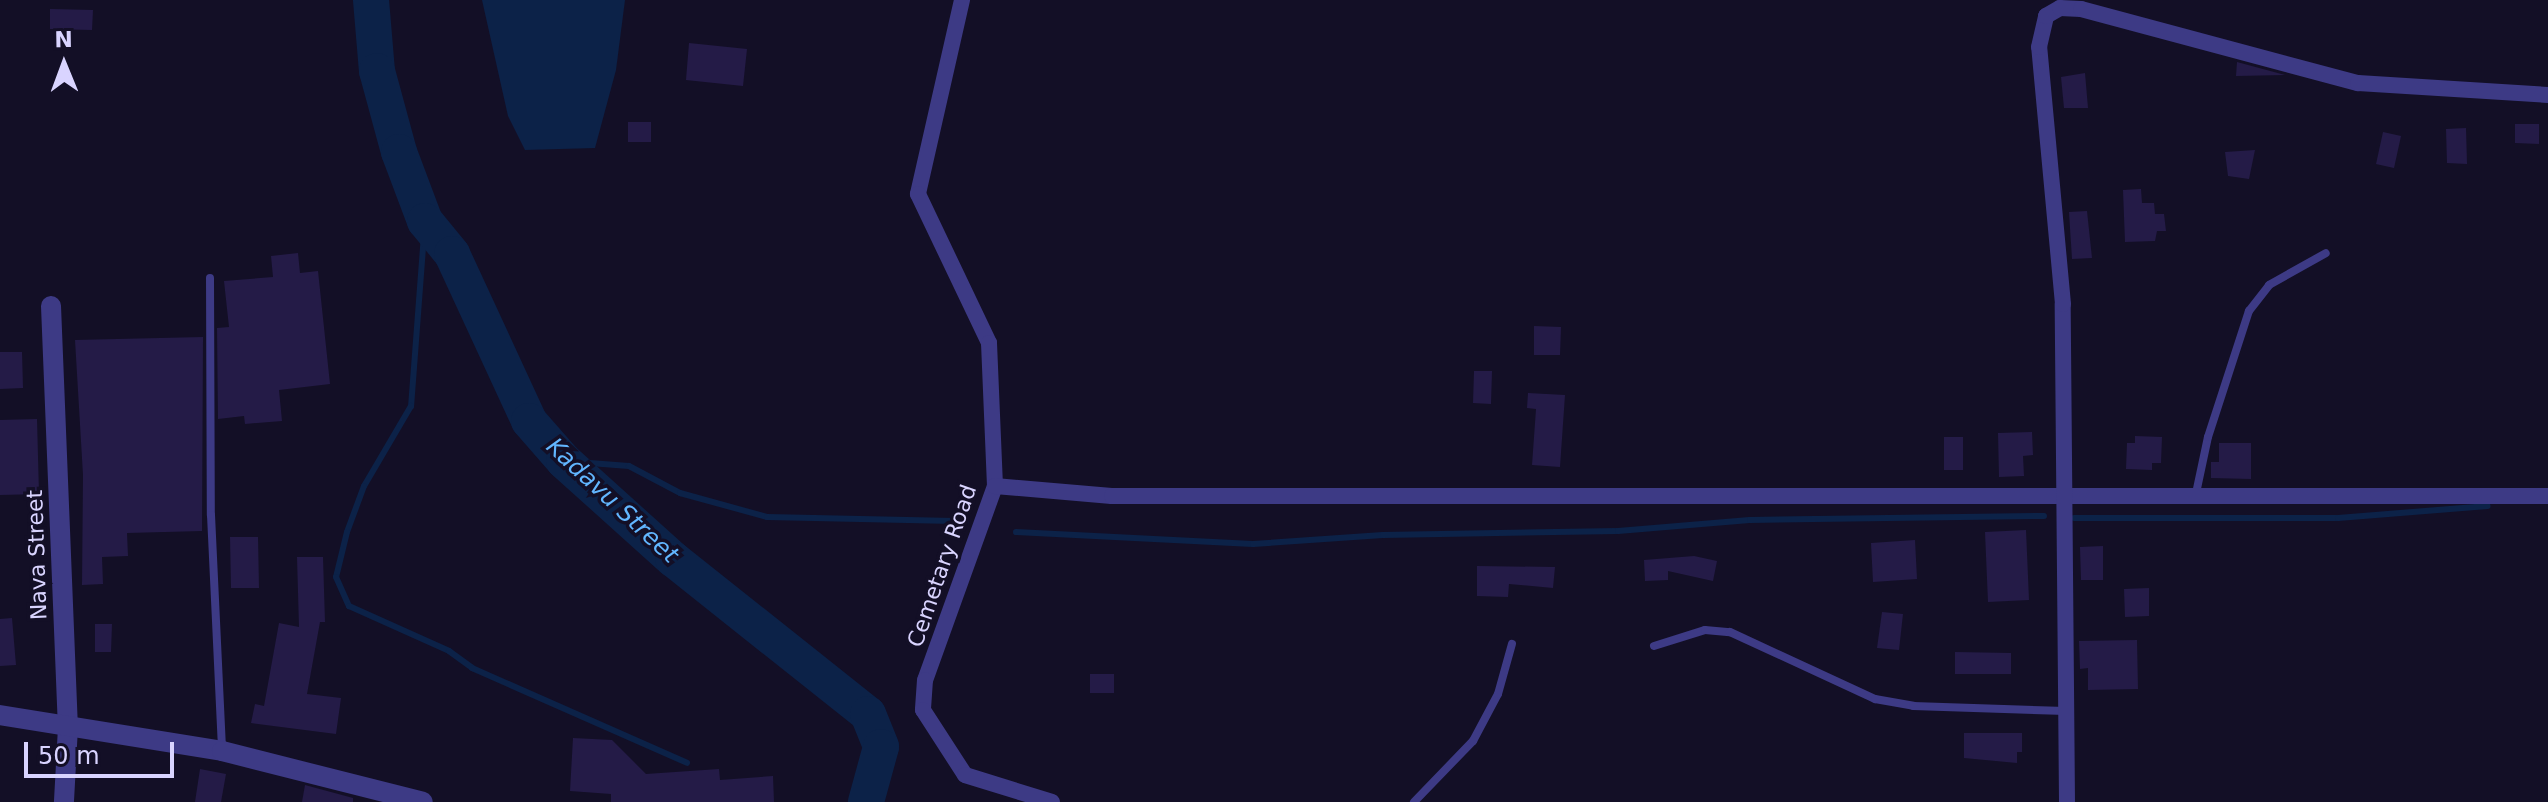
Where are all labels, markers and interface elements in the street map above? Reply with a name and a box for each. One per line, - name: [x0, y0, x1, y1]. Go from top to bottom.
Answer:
- north arrow: [24, 24, 104, 104]
- text: N: [54, 27, 73, 52]
- water label: Kadavu Street: [540, 432, 684, 570]
- street label: Cemetary Road: [902, 481, 982, 651]
- street label: Nava Street: [22, 489, 52, 621]
- scale bar: [28, 726, 178, 776]
- text: 50 m: [38, 742, 100, 770]

